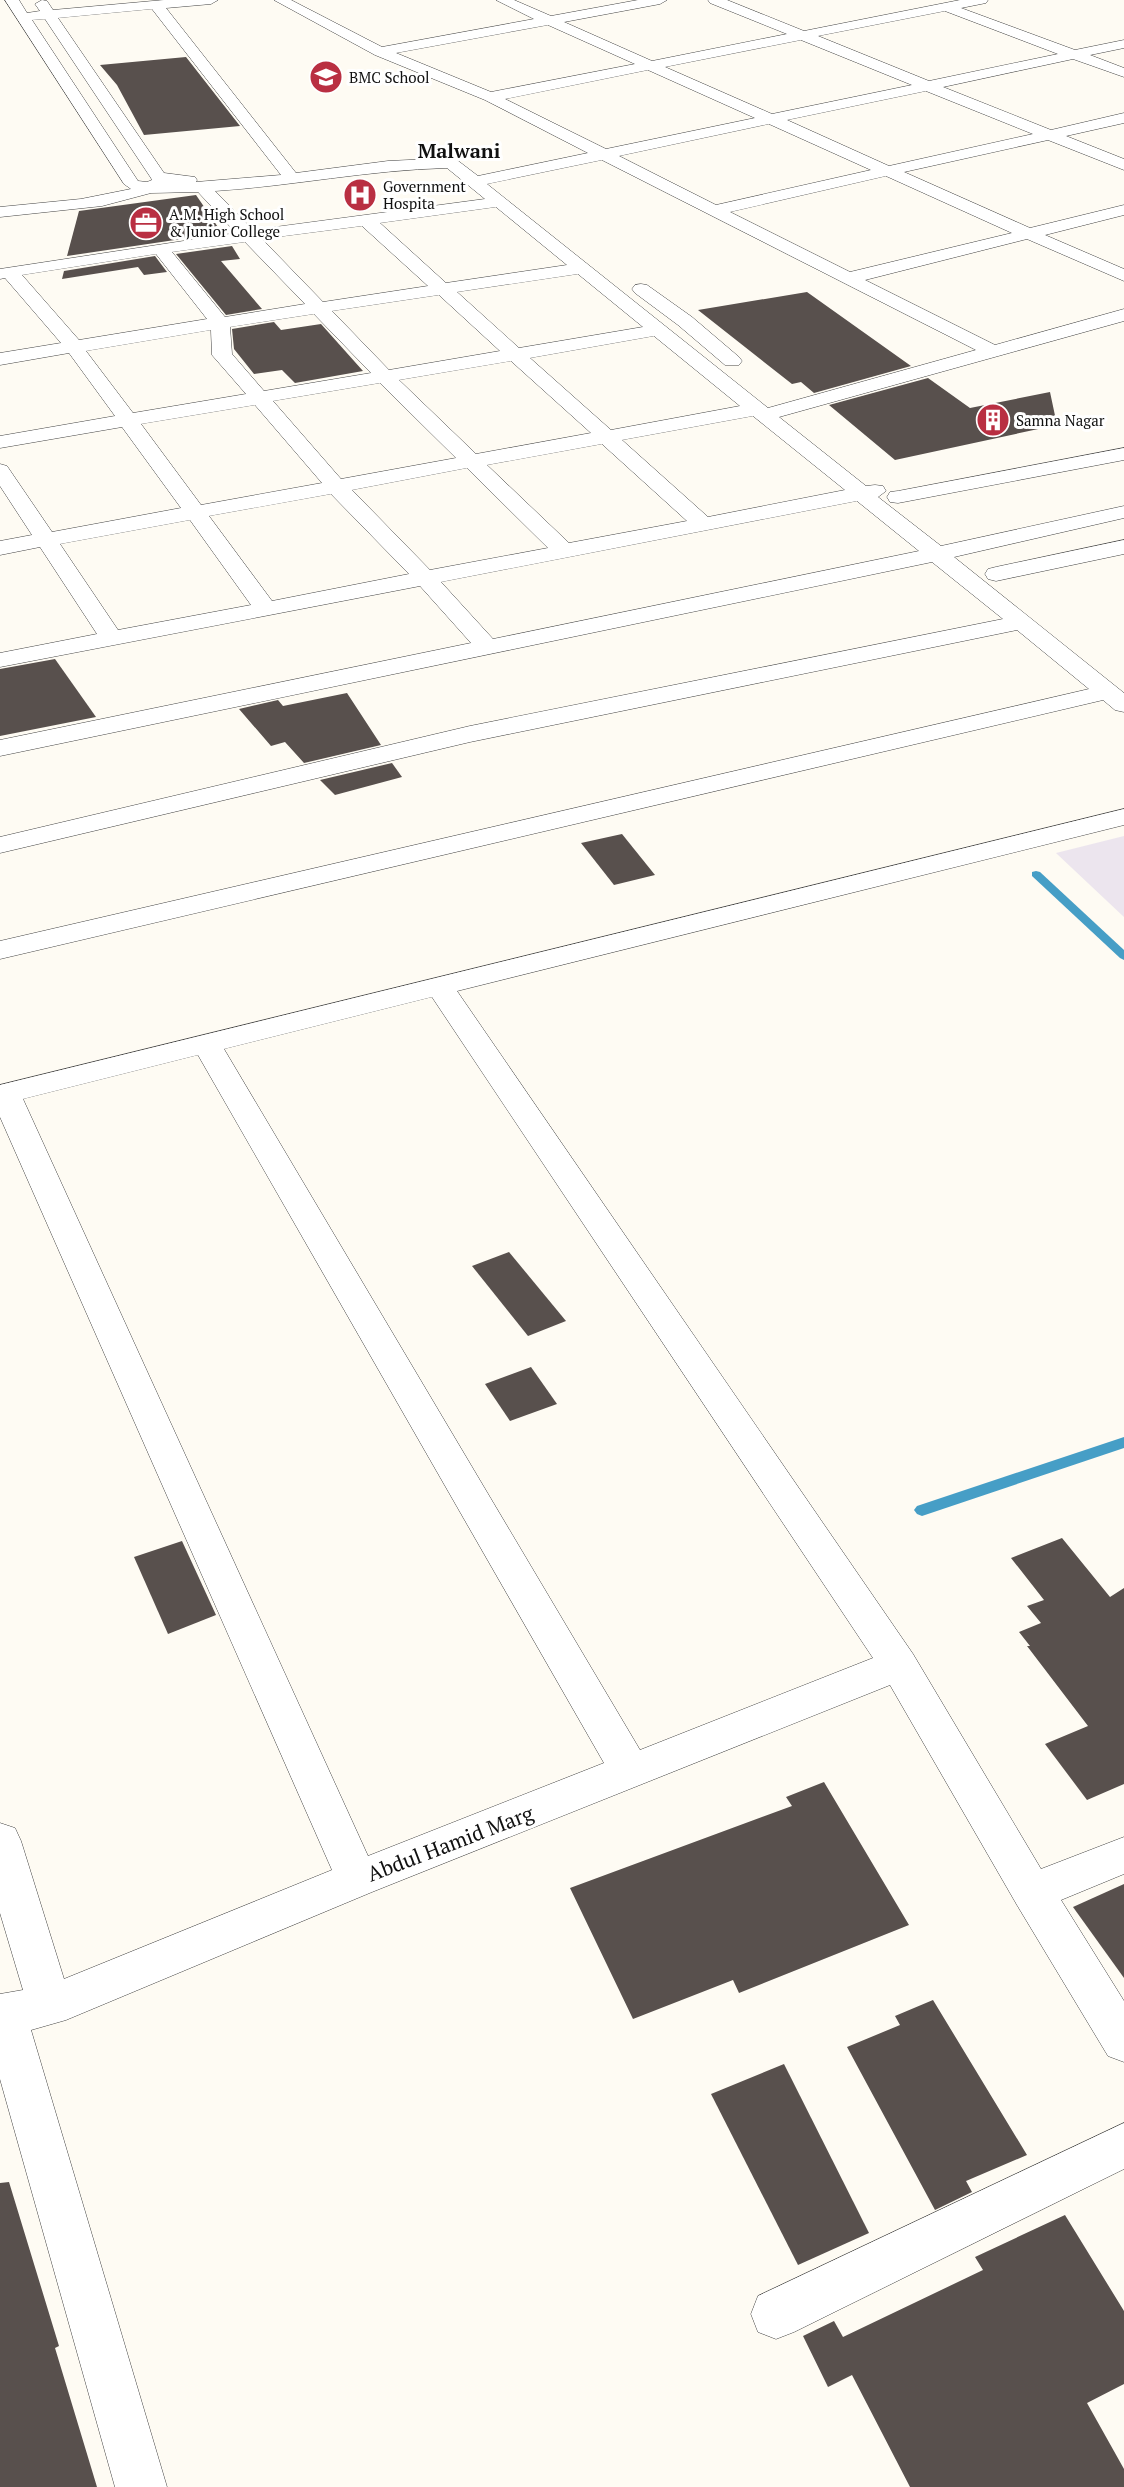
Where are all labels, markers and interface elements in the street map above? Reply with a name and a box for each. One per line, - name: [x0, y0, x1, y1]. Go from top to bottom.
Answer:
- school or university icon: BMC School: [308, 59, 344, 95]
- place label: BMC School: [349, 67, 429, 87]
- district label: Malwani: [418, 137, 501, 164]
- place label: Government Hospita: [383, 176, 466, 213]
- hospital icon: Government Hospita: [342, 177, 378, 213]
- place label: A.M. High School & Junior College: [169, 204, 284, 241]
- office icon: A.M. High School & Junior College: [128, 205, 164, 241]
- building icon: Samna Nagar: [975, 402, 1011, 438]
- place label: Samna Nagar: [1016, 410, 1105, 430]
- street label: Abdul Hamid Marg: [363, 1798, 538, 1888]

